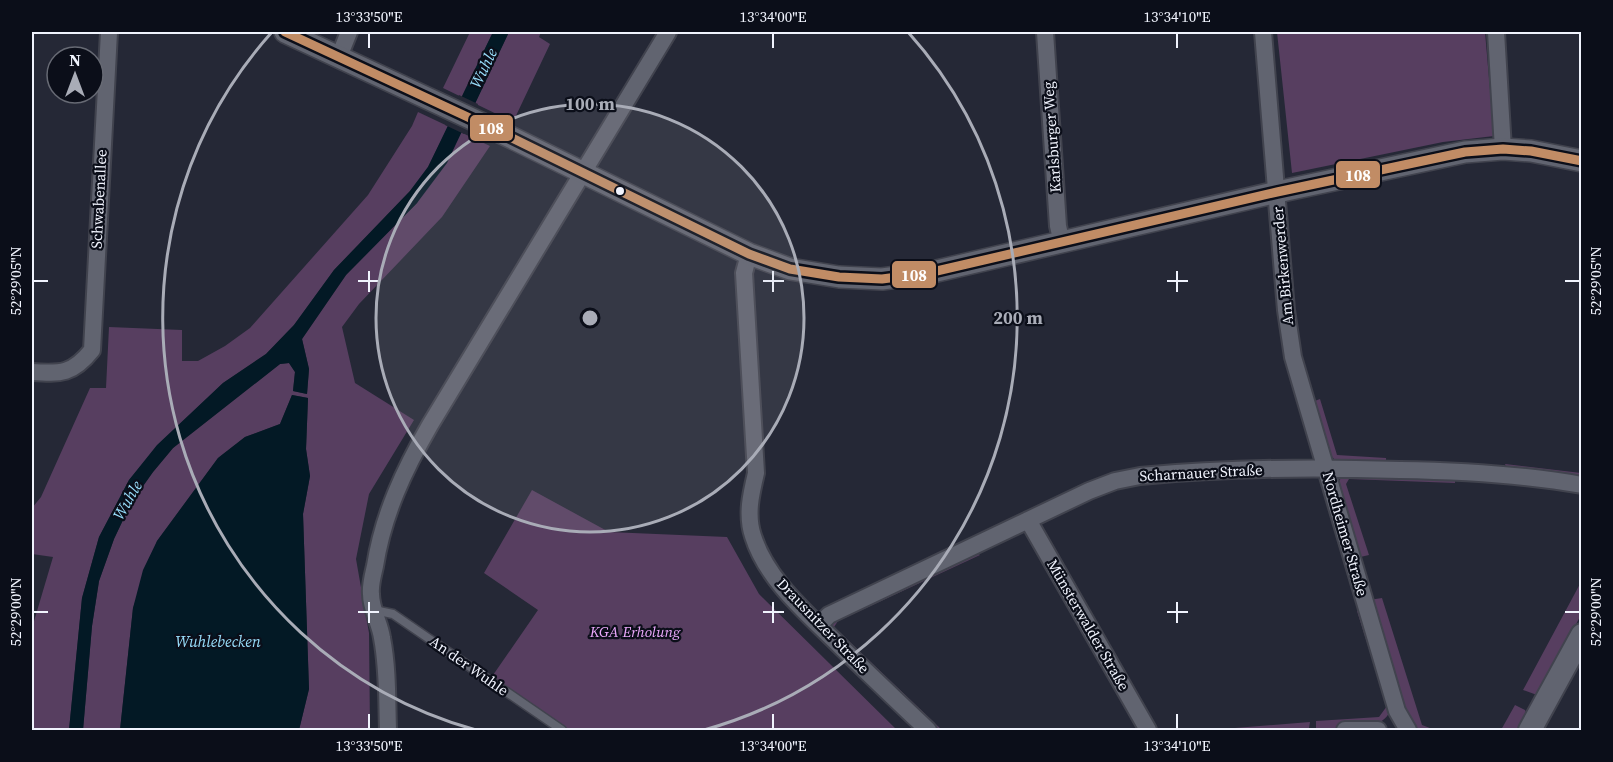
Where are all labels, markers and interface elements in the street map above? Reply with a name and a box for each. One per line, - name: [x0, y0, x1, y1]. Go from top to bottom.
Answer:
- text: 13°33'50"E: [335, 6, 403, 27]
- text: 13°34'00"E: [739, 6, 807, 27]
- text: 13°34'10"E: [1143, 6, 1211, 27]
- water label: Wuhle: [464, 44, 502, 92]
- north arrow: [45, 45, 105, 105]
- text: N: [69, 49, 81, 71]
- street label: Karlsburger Weg: [1037, 81, 1066, 193]
- text: 100 m: [565, 91, 615, 116]
- line badge: 108: [469, 114, 514, 142]
- text: 108: [478, 117, 504, 139]
- street label: Schwabenallee: [85, 148, 112, 249]
- line badge: 108: [1335, 160, 1381, 189]
- text: 108: [1345, 164, 1371, 186]
- unlabelled marker: [614, 185, 626, 197]
- street label: Am Birkenwerder: [1267, 205, 1298, 326]
- text: 52°29'05"N: [5, 246, 26, 316]
- text: 52°29'05"N: [1585, 246, 1606, 316]
- line badge: 108: [891, 260, 937, 289]
- text: 108: [901, 264, 927, 286]
- text: 200 m: [993, 305, 1043, 330]
- centre of rings: [580, 308, 600, 328]
- street label: Scharnauer Straße: [1139, 459, 1263, 486]
- street label: Nordheimer Straße: [1318, 469, 1373, 599]
- water label: Wuhle: [107, 476, 147, 524]
- street label: Münsterwalder Straße: [1042, 555, 1135, 695]
- street label: Drausnitzer Straße: [772, 573, 875, 678]
- text: 52°29'00"N: [5, 577, 26, 647]
- text: 52°29'00"N: [1585, 577, 1606, 647]
- park label: KGA Erholung: [589, 621, 681, 642]
- water label: Wuhlebecken: [175, 630, 261, 652]
- street label: An der Wuhle: [426, 631, 513, 701]
- text: 13°33'50"E: [335, 735, 403, 756]
- text: 13°34'00"E: [739, 735, 807, 756]
- text: 13°34'10"E: [1143, 735, 1211, 756]

